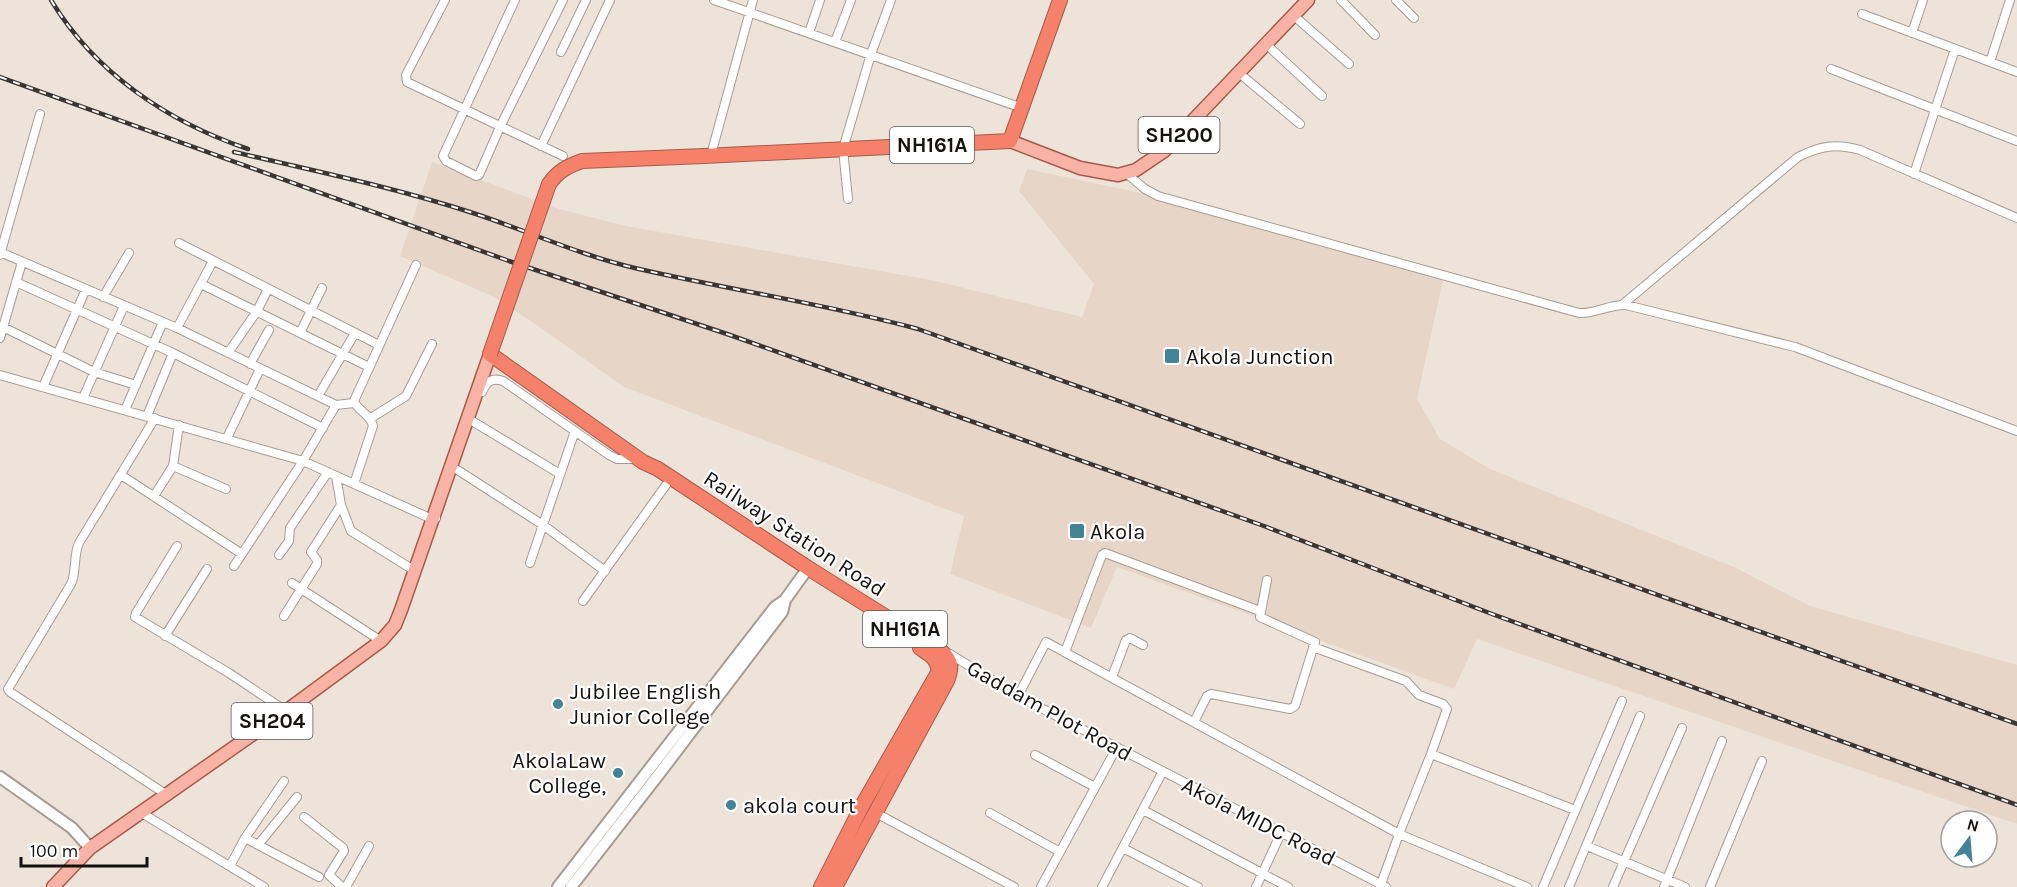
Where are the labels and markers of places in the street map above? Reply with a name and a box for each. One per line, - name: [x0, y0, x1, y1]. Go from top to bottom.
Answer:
- place label: Akola Junction: [1186, 344, 1334, 370]
- marker: Akola Junction: [1163, 347, 1181, 365]
- place label: Akola: [1090, 519, 1145, 545]
- marker: Akola: [1068, 522, 1086, 540]
- place label: Jubilee English Junior College: [570, 679, 721, 730]
- marker: Jubilee English Junior College: [551, 697, 565, 711]
- place label: AkolaLaw College,: [512, 748, 606, 799]
- marker: AkolaLaw College,: [611, 766, 625, 780]
- place label: akola court: [743, 793, 856, 819]
- marker: akola court: [724, 798, 738, 812]

